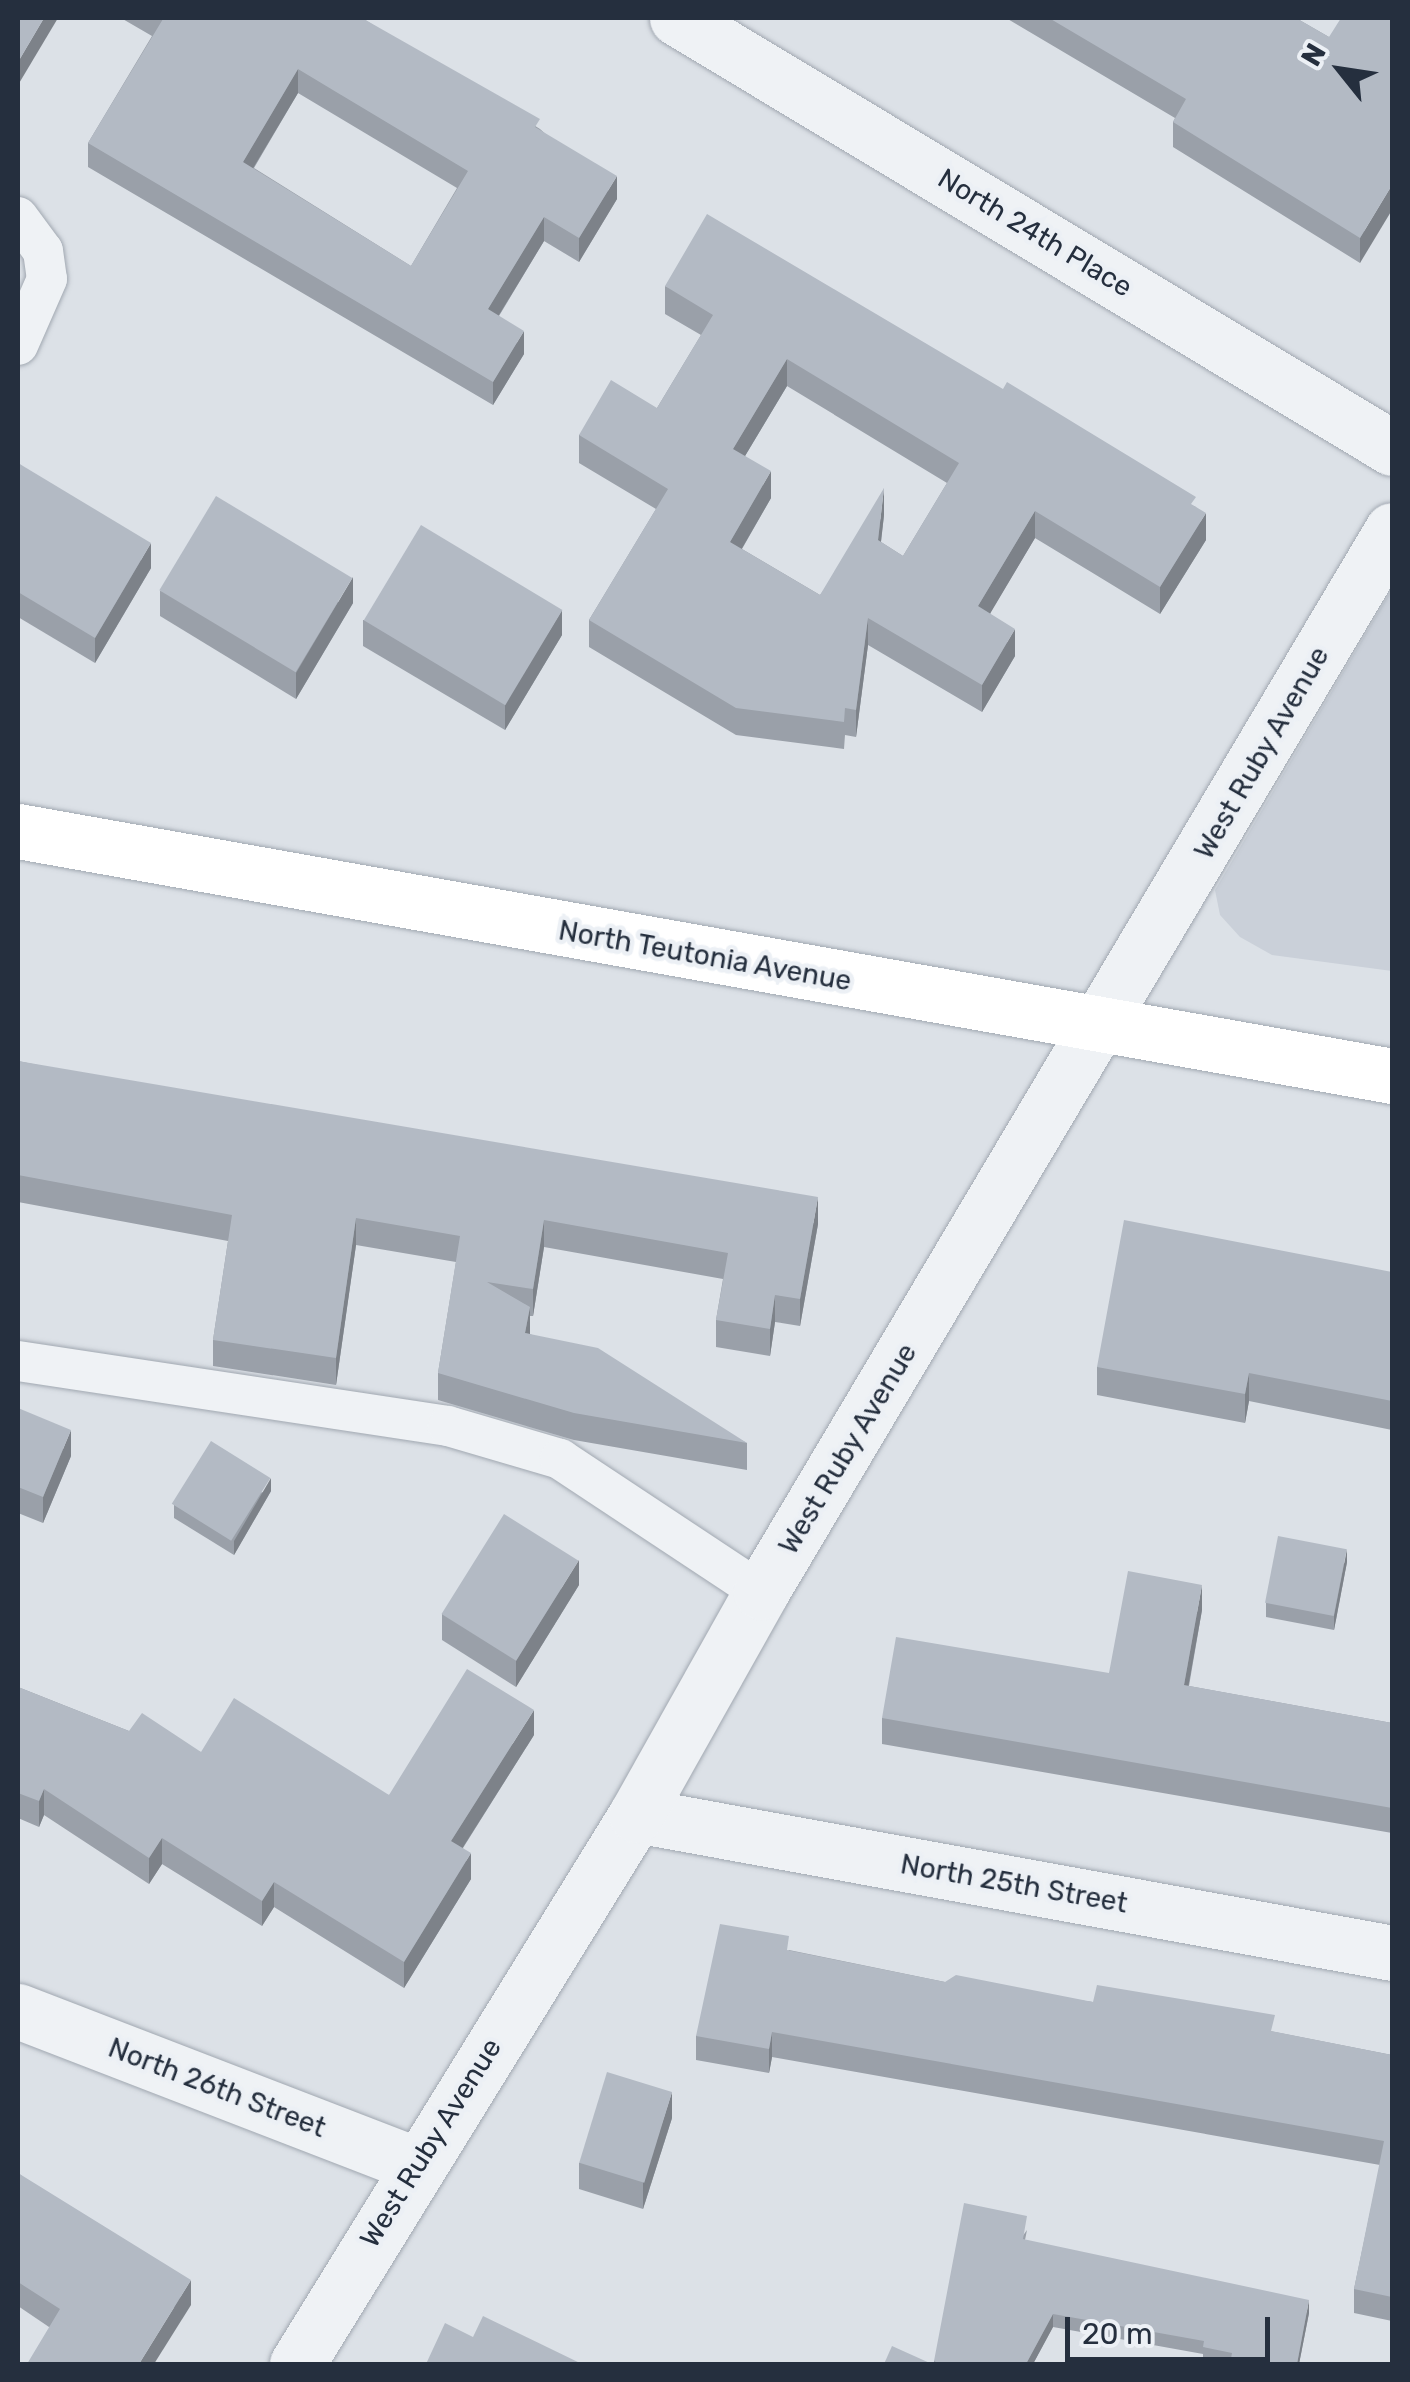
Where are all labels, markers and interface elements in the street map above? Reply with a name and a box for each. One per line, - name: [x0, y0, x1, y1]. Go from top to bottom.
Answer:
- north arrow: [1290, 20, 1390, 120]
- text: N: [1294, 38, 1333, 72]
- street label: North 24th Place: [932, 162, 1138, 304]
- street label: West Ruby Avenue: [1187, 640, 1337, 866]
- street label: North Teutonia Avenue: [555, 914, 855, 998]
- street label: West Ruby Avenue: [771, 1337, 925, 1561]
- street label: North 25th Street: [898, 1847, 1130, 1921]
- street label: North 26th Street: [104, 2031, 330, 2145]
- street label: West Ruby Avenue: [353, 2032, 509, 2254]
- scale bar: [1070, 2297, 1275, 2359]
- text: 20 m: [1082, 2316, 1153, 2352]

